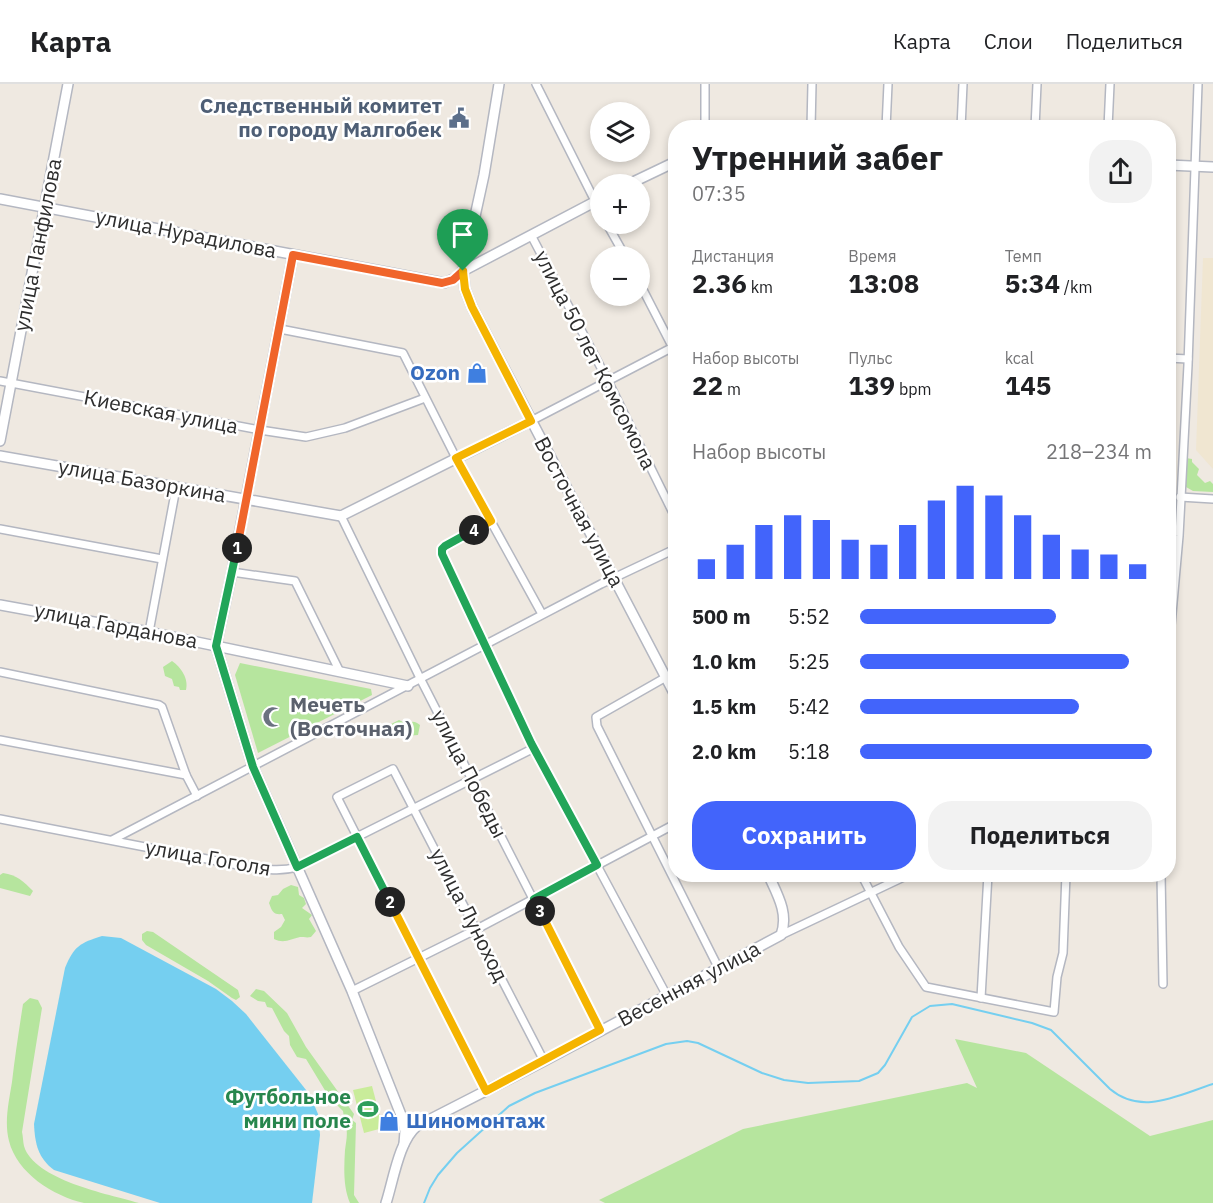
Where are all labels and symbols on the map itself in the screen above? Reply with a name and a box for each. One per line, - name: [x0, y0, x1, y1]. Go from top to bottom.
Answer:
- place label: Следственный комитет по городу Малгобек: [200, 91, 442, 143]
- public building icon: Следственный комитет по городу Малгобек: [447, 106, 471, 130]
- street label: улица Панфилова: [7, 156, 68, 334]
- street label: улица Нурадилова: [93, 202, 279, 264]
- pin: [437, 209, 488, 271]
- street label: улица 50 лет Комсомола: [528, 245, 663, 474]
- place label: Ozon: [410, 358, 460, 386]
- shop icon: Ozon: [465, 361, 489, 385]
- street label: Киевская улица: [82, 382, 241, 440]
- street label: Восточная улица: [528, 431, 631, 592]
- street label: улица Базоркина: [56, 452, 228, 509]
- pin: 4: [459, 515, 489, 545]
- pin: 1: [222, 533, 252, 563]
- street label: улица Гарданова: [32, 595, 200, 655]
- place label: Мечеть (Восточная): [290, 690, 412, 742]
- mosque icon: Мечеть (Восточная): [261, 705, 285, 729]
- street label: улица Победы: [425, 705, 514, 843]
- street label: улица Гоголя: [143, 832, 273, 882]
- street label: улица Луноход: [424, 843, 516, 986]
- pin: 2: [375, 887, 405, 917]
- pin: 3: [525, 896, 555, 926]
- street label: Весенняя улица: [612, 934, 765, 1032]
- place label: Футбольное мини поле: [225, 1082, 351, 1134]
- sports icon: Футбольное мини поле: [356, 1097, 380, 1121]
- place label: Шиномонтаж: [406, 1106, 545, 1134]
- shop icon: Шиномонтаж: [377, 1109, 401, 1133]

